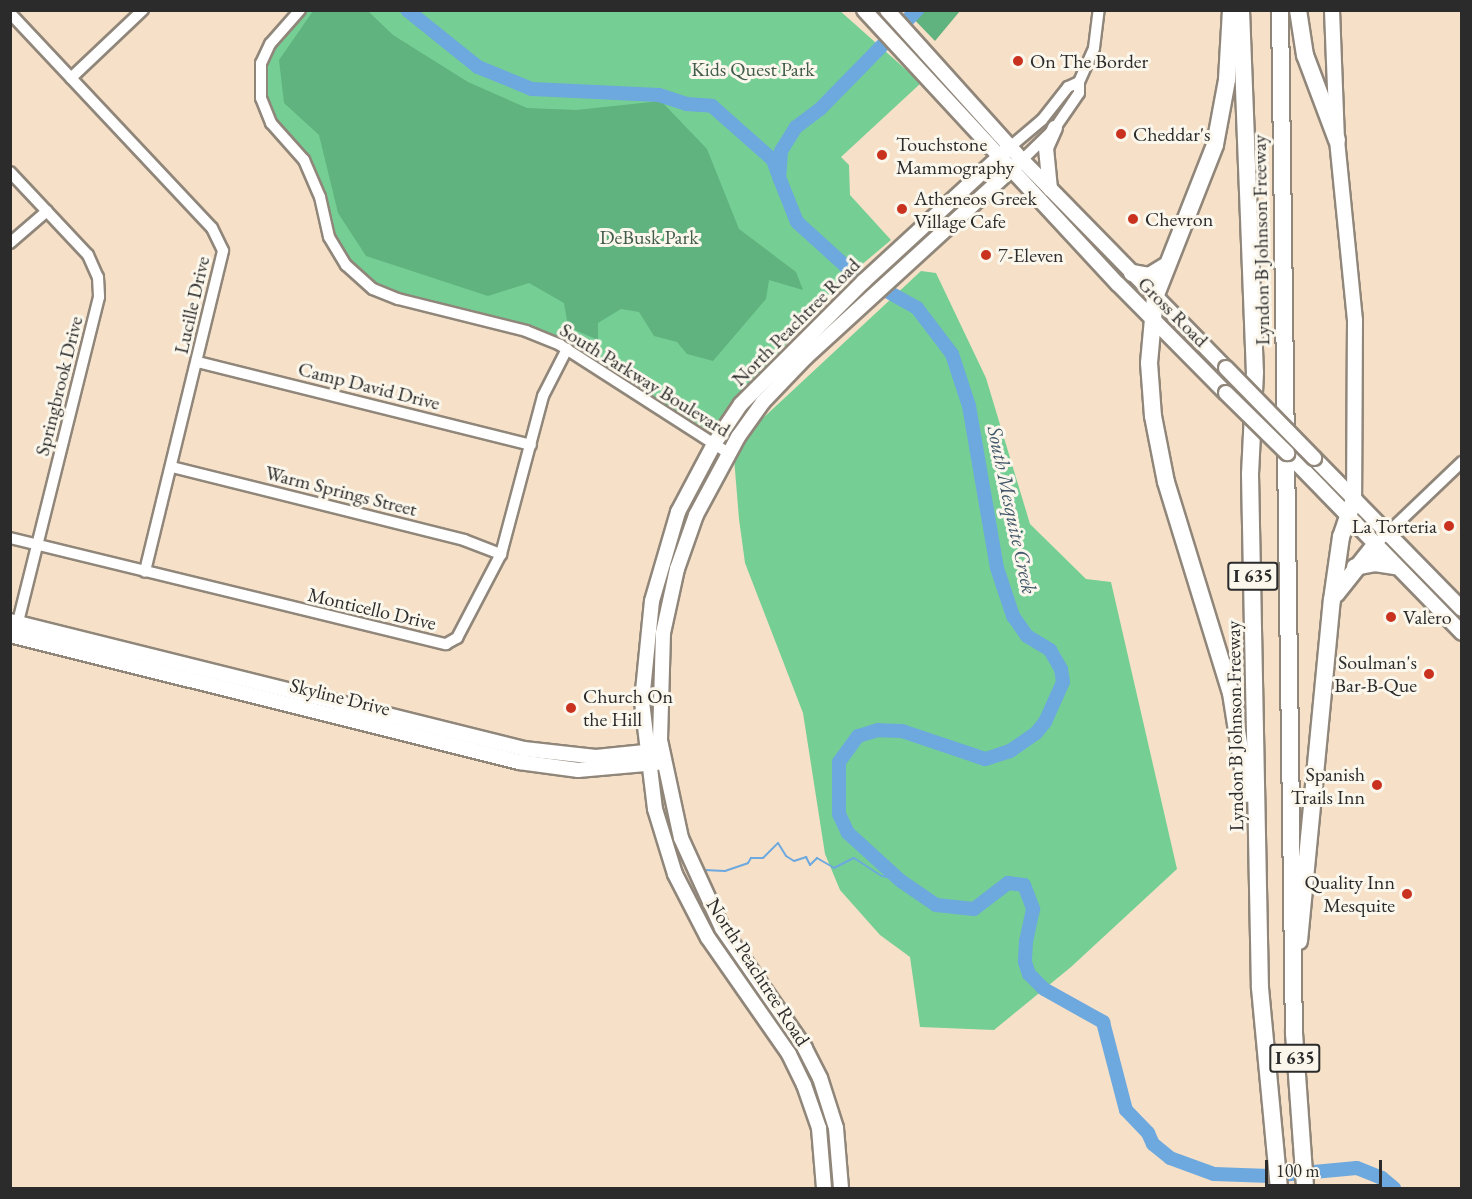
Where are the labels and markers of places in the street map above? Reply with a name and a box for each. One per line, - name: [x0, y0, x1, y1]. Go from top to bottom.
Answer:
- place label: On The Border: [1030, 49, 1148, 73]
- marker: On The Border: [1011, 54, 1025, 68]
- place label: Cheddar's: [1133, 122, 1210, 146]
- marker: Cheddar's: [1114, 127, 1128, 141]
- place label: Touchstone Mammography: [896, 132, 1014, 179]
- marker: Touchstone Mammography: [873, 146, 891, 164]
- place label: Atheneos Greek Village Cafe: [914, 186, 1037, 233]
- marker: Atheneos Greek Village Cafe: [895, 202, 909, 216]
- place label: Chevron: [1145, 207, 1213, 231]
- marker: Chevron: [1126, 212, 1140, 226]
- place label: 7-Eleven: [998, 243, 1064, 267]
- marker: 7-Eleven: [979, 248, 993, 262]
- place label: La Torteria: [1352, 514, 1437, 538]
- marker: La Torteria: [1442, 519, 1456, 533]
- place label: Valero: [1403, 605, 1452, 629]
- marker: Valero: [1384, 610, 1398, 624]
- place label: Soulman's Bar-B-Que: [1334, 650, 1417, 697]
- marker: Soulman's Bar-B-Que: [1422, 667, 1436, 681]
- place label: Church On the Hill: [583, 684, 673, 731]
- marker: Church On the Hill: [564, 701, 578, 715]
- place label: Spanish Trails Inn: [1291, 762, 1365, 809]
- marker: Spanish Trails Inn: [1370, 778, 1384, 792]
- place label: Quality Inn Mesquite: [1305, 870, 1395, 917]
- marker: Quality Inn Mesquite: [1400, 887, 1414, 901]

